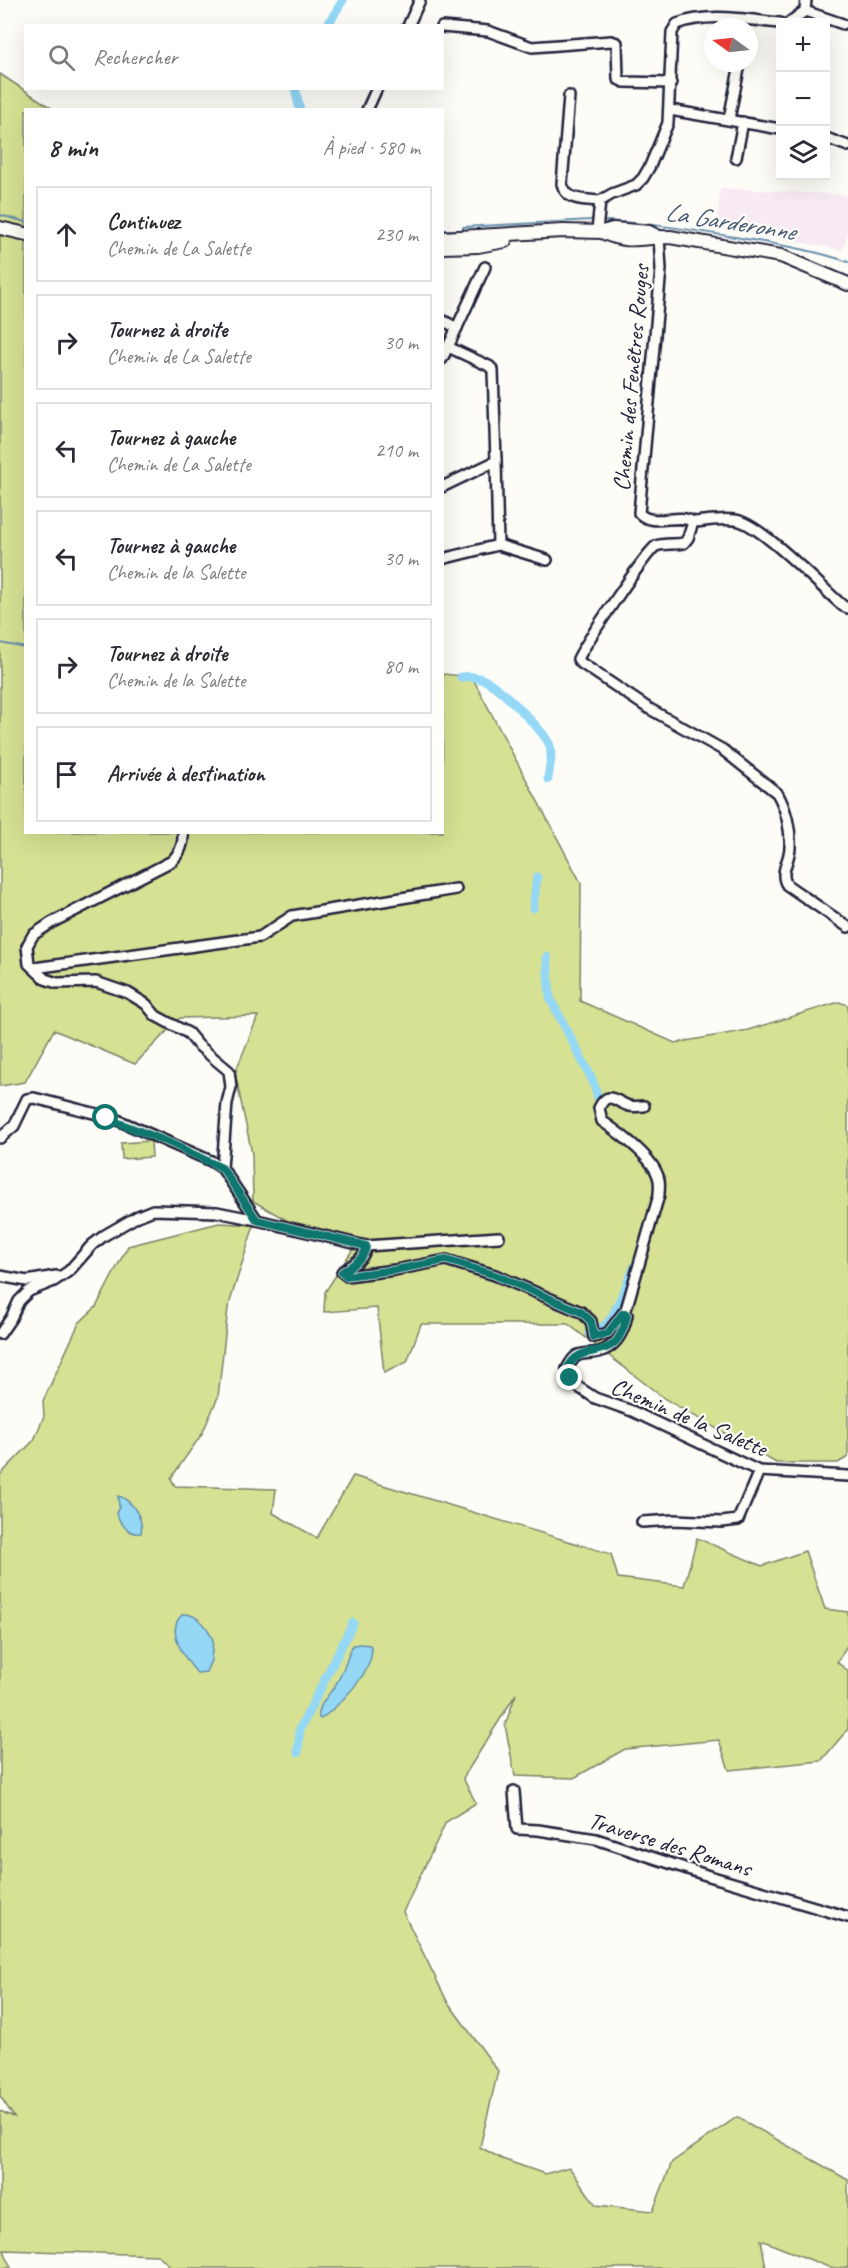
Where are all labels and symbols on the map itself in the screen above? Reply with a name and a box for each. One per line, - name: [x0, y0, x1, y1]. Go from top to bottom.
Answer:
- north arrow: [704, 18, 758, 72]
- water label: La Garderonne: [663, 195, 800, 249]
- street label: Chemin des Fenêtres Rouges: [606, 262, 656, 492]
- route start: [92, 1104, 118, 1130]
- route end: [556, 1364, 582, 1390]
- street label: Chemin de la Salette: [607, 1371, 773, 1464]
- street label: Traverse des Romans: [585, 1805, 757, 1884]

